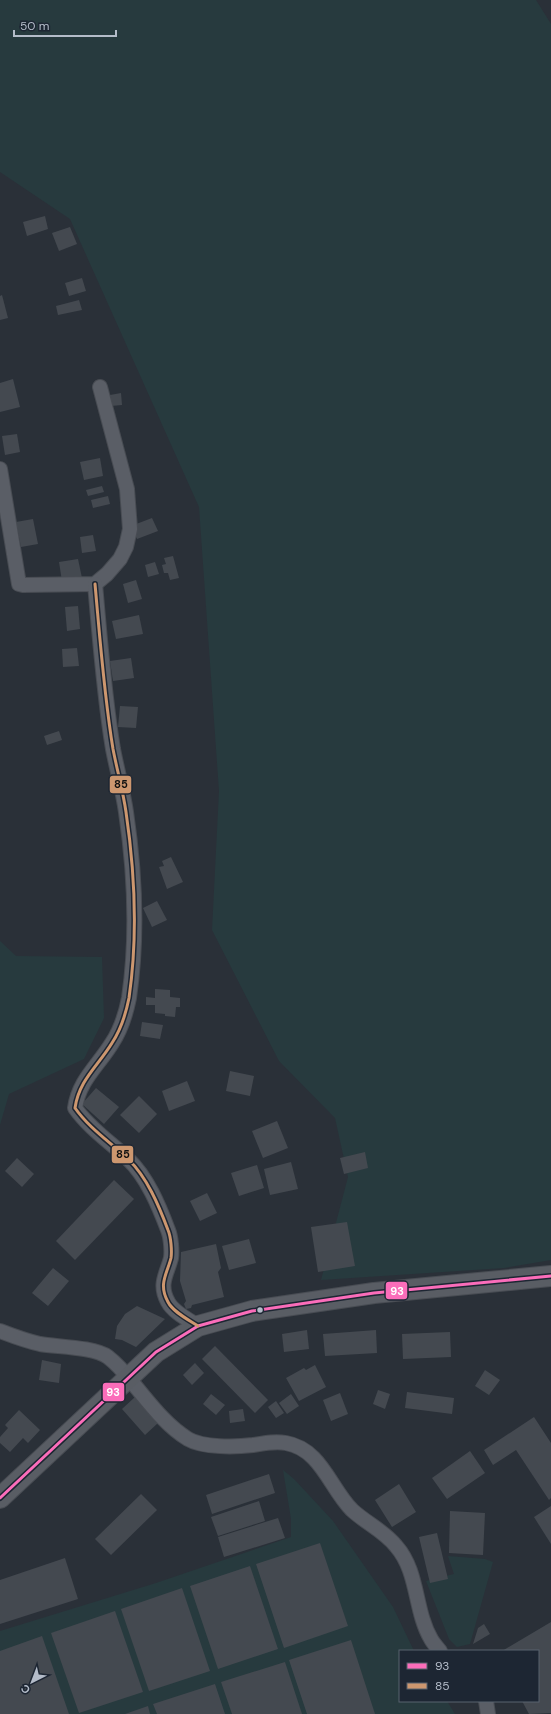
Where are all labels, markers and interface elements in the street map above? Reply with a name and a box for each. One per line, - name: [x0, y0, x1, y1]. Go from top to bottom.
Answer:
- scale bar: [14, 12, 116, 38]
- text: 50 m: [20, 18, 49, 34]
- line badge: 85: [109, 775, 132, 794]
- text: 85: [114, 777, 128, 791]
- line badge: 85: [111, 1145, 134, 1164]
- text: 85: [116, 1147, 130, 1161]
- line badge: 93: [385, 1281, 408, 1300]
- text: 93: [390, 1284, 404, 1298]
- unlabelled marker: [255, 1305, 265, 1315]
- line badge: 93: [102, 1382, 125, 1402]
- text: 93: [106, 1385, 120, 1399]
- legend: [399, 1650, 539, 1702]
- text: 93: [435, 1658, 449, 1674]
- north arrow: [12, 1662, 52, 1702]
- text: 85: [435, 1678, 450, 1694]
- text: С: [18, 1682, 33, 1697]

